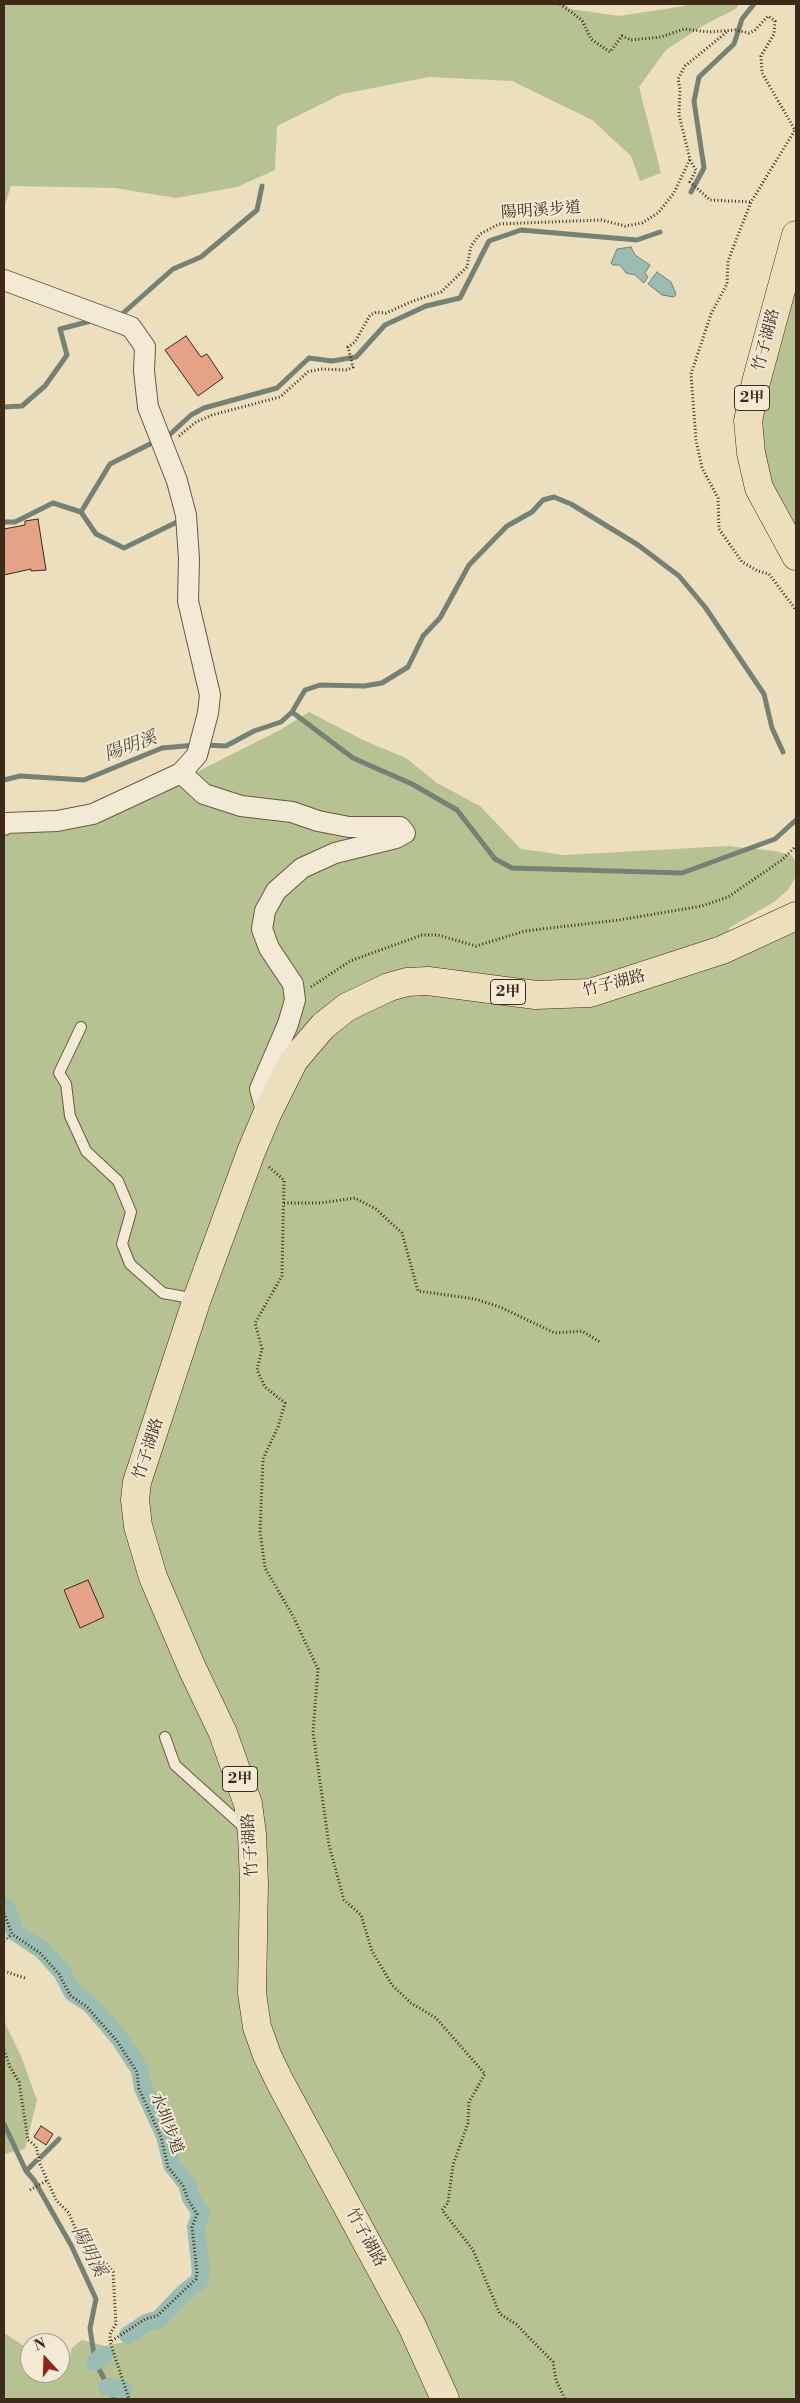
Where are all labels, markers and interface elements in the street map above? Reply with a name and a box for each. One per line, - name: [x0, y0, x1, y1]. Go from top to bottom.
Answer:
- street label: 陽明溪步道: [500, 199, 582, 223]
- street label: 竹子湖路: [749, 307, 785, 373]
- road number: 2甲: [734, 386, 770, 410]
- water label: 陽明溪: [102, 728, 160, 766]
- street label: 竹子湖路: [581, 967, 647, 1001]
- road number: 2甲: [490, 980, 526, 1004]
- street label: 竹子湖路: [130, 1416, 168, 1482]
- road number: 2甲: [222, 1766, 258, 1792]
- street label: 竹子湖路: [239, 1812, 263, 1878]
- street label: 水圳步道: [146, 2091, 186, 2157]
- street label: 竹子湖路: [341, 2205, 389, 2271]
- water label: 陽明溪: [66, 2223, 110, 2281]
- north arrow: [20, 2333, 70, 2383]
- text: N: [32, 2334, 48, 2355]

